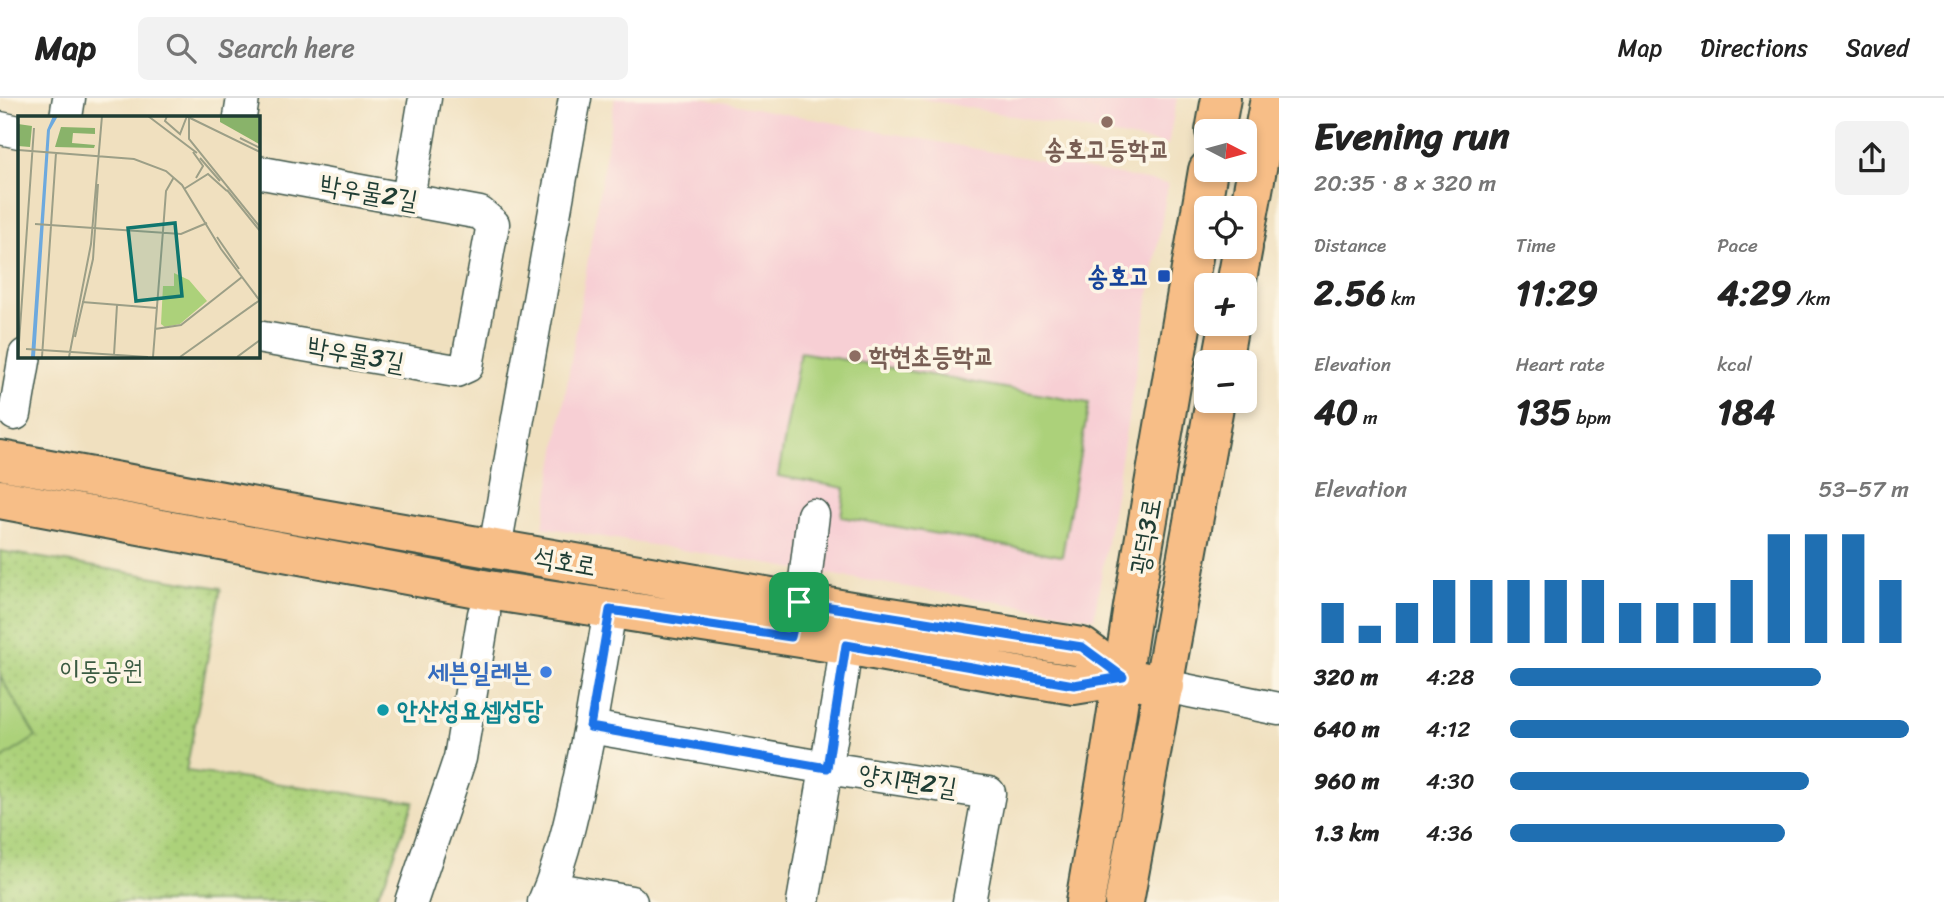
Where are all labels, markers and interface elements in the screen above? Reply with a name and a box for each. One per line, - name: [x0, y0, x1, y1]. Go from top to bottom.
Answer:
- search box: [138, 17, 628, 80]
- text: Map: [35, 19, 96, 77]
- text: Search here: [218, 25, 355, 71]
- text: Map: [1618, 27, 1662, 69]
- text: Directions: [1700, 27, 1808, 69]
- text: Saved: [1846, 27, 1909, 69]
- icon: search: [162, 29, 200, 67]
- text: Evening run: [1314, 103, 1510, 170]
- marker: 송호고등학교: [1099, 114, 1115, 130]
- inset map: [18, 116, 259, 357]
- north arrow: [1194, 119, 1256, 182]
- map controls: [1194, 119, 1257, 413]
- button: share: [1835, 121, 1909, 195]
- place label: 송호고등학교: [1044, 126, 1170, 172]
- street label: 박우물2길: [316, 161, 422, 223]
- text: 20:35 · 8 × 320 m: [1314, 163, 1496, 204]
- button: locate: [1194, 196, 1257, 259]
- text: Distance: [1314, 229, 1386, 262]
- text: Time: [1516, 229, 1556, 262]
- text: Pace: [1717, 229, 1758, 262]
- place label: 송호고: [1087, 253, 1150, 299]
- text: 2.56: [1314, 262, 1386, 324]
- text: 11:29: [1516, 262, 1598, 324]
- text: 4:29: [1717, 262, 1791, 324]
- marker: 송호고: [1156, 268, 1172, 284]
- button: +: [1194, 273, 1257, 336]
- text: km: [1386, 282, 1416, 315]
- text: /km: [1791, 282, 1831, 315]
- street label: 박우물3길: [304, 323, 408, 385]
- place label: 학현초등학교: [868, 333, 995, 379]
- marker: 학현초등학교: [847, 348, 863, 364]
- text: Elevation: [1314, 348, 1391, 381]
- text: Heart rate: [1516, 348, 1605, 381]
- text: kcal: [1717, 348, 1752, 381]
- button: −: [1194, 350, 1257, 413]
- text: 40: [1314, 381, 1358, 443]
- text: 135: [1516, 381, 1571, 443]
- text: 184: [1717, 381, 1775, 443]
- text: m: [1358, 401, 1378, 434]
- text: bpm: [1571, 401, 1611, 434]
- text: Elevation: [1314, 469, 1407, 510]
- text: 53–57 m: [1818, 469, 1909, 510]
- street label: 광덕3로: [1116, 494, 1174, 578]
- street label: 석호로: [530, 533, 600, 589]
- pin: [769, 572, 829, 632]
- icon: arrive: [780, 583, 818, 621]
- park label: 이동공원: [59, 647, 143, 693]
- place label: 세븐일레븐: [427, 649, 532, 695]
- text: 320 m: [1314, 657, 1378, 698]
- text: 4:28: [1426, 657, 1474, 698]
- marker: 세븐일레븐: [538, 664, 554, 680]
- place label: 안산성요셉성당: [397, 687, 544, 733]
- marker: 안산성요셉성당: [375, 702, 391, 718]
- text: 640 m: [1314, 709, 1380, 750]
- text: 4:12: [1426, 709, 1470, 750]
- street label: 양지편2길: [856, 750, 960, 810]
- text: 960 m: [1314, 761, 1379, 802]
- text: 4:30: [1426, 761, 1474, 802]
- text: 1.3 km: [1314, 813, 1379, 854]
- text: 4:36: [1426, 813, 1473, 854]

